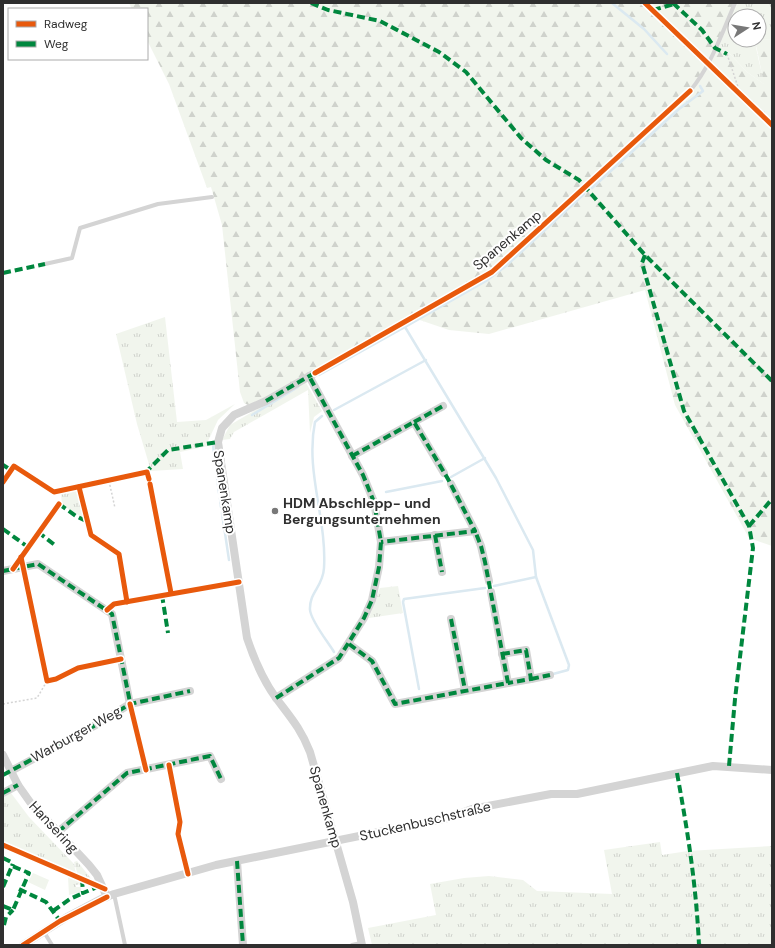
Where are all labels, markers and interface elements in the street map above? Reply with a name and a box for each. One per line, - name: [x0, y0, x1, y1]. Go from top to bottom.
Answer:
- legend: [8, 8, 148, 60]
- north arrow: [727, 8, 767, 48]
- text: Radweg: [44, 16, 88, 32]
- text: N: [749, 21, 764, 31]
- text: Weg: [44, 36, 69, 52]
- street label: Spanenkamp: [469, 206, 545, 274]
- street label: Spanenkamp: [210, 449, 241, 535]
- place label: HDM Abschlepp- und Bergungsunternehmen: [283, 494, 441, 528]
- marker: HDM Abschlepp- und Bergungsunternehmen: [270, 506, 280, 516]
- street label: Warburger Weg: [28, 702, 124, 766]
- street label: Spanenkamp: [306, 764, 346, 850]
- street label: Hansering: [25, 797, 83, 857]
- street label: Stuckenbuschstraße: [358, 797, 492, 845]

